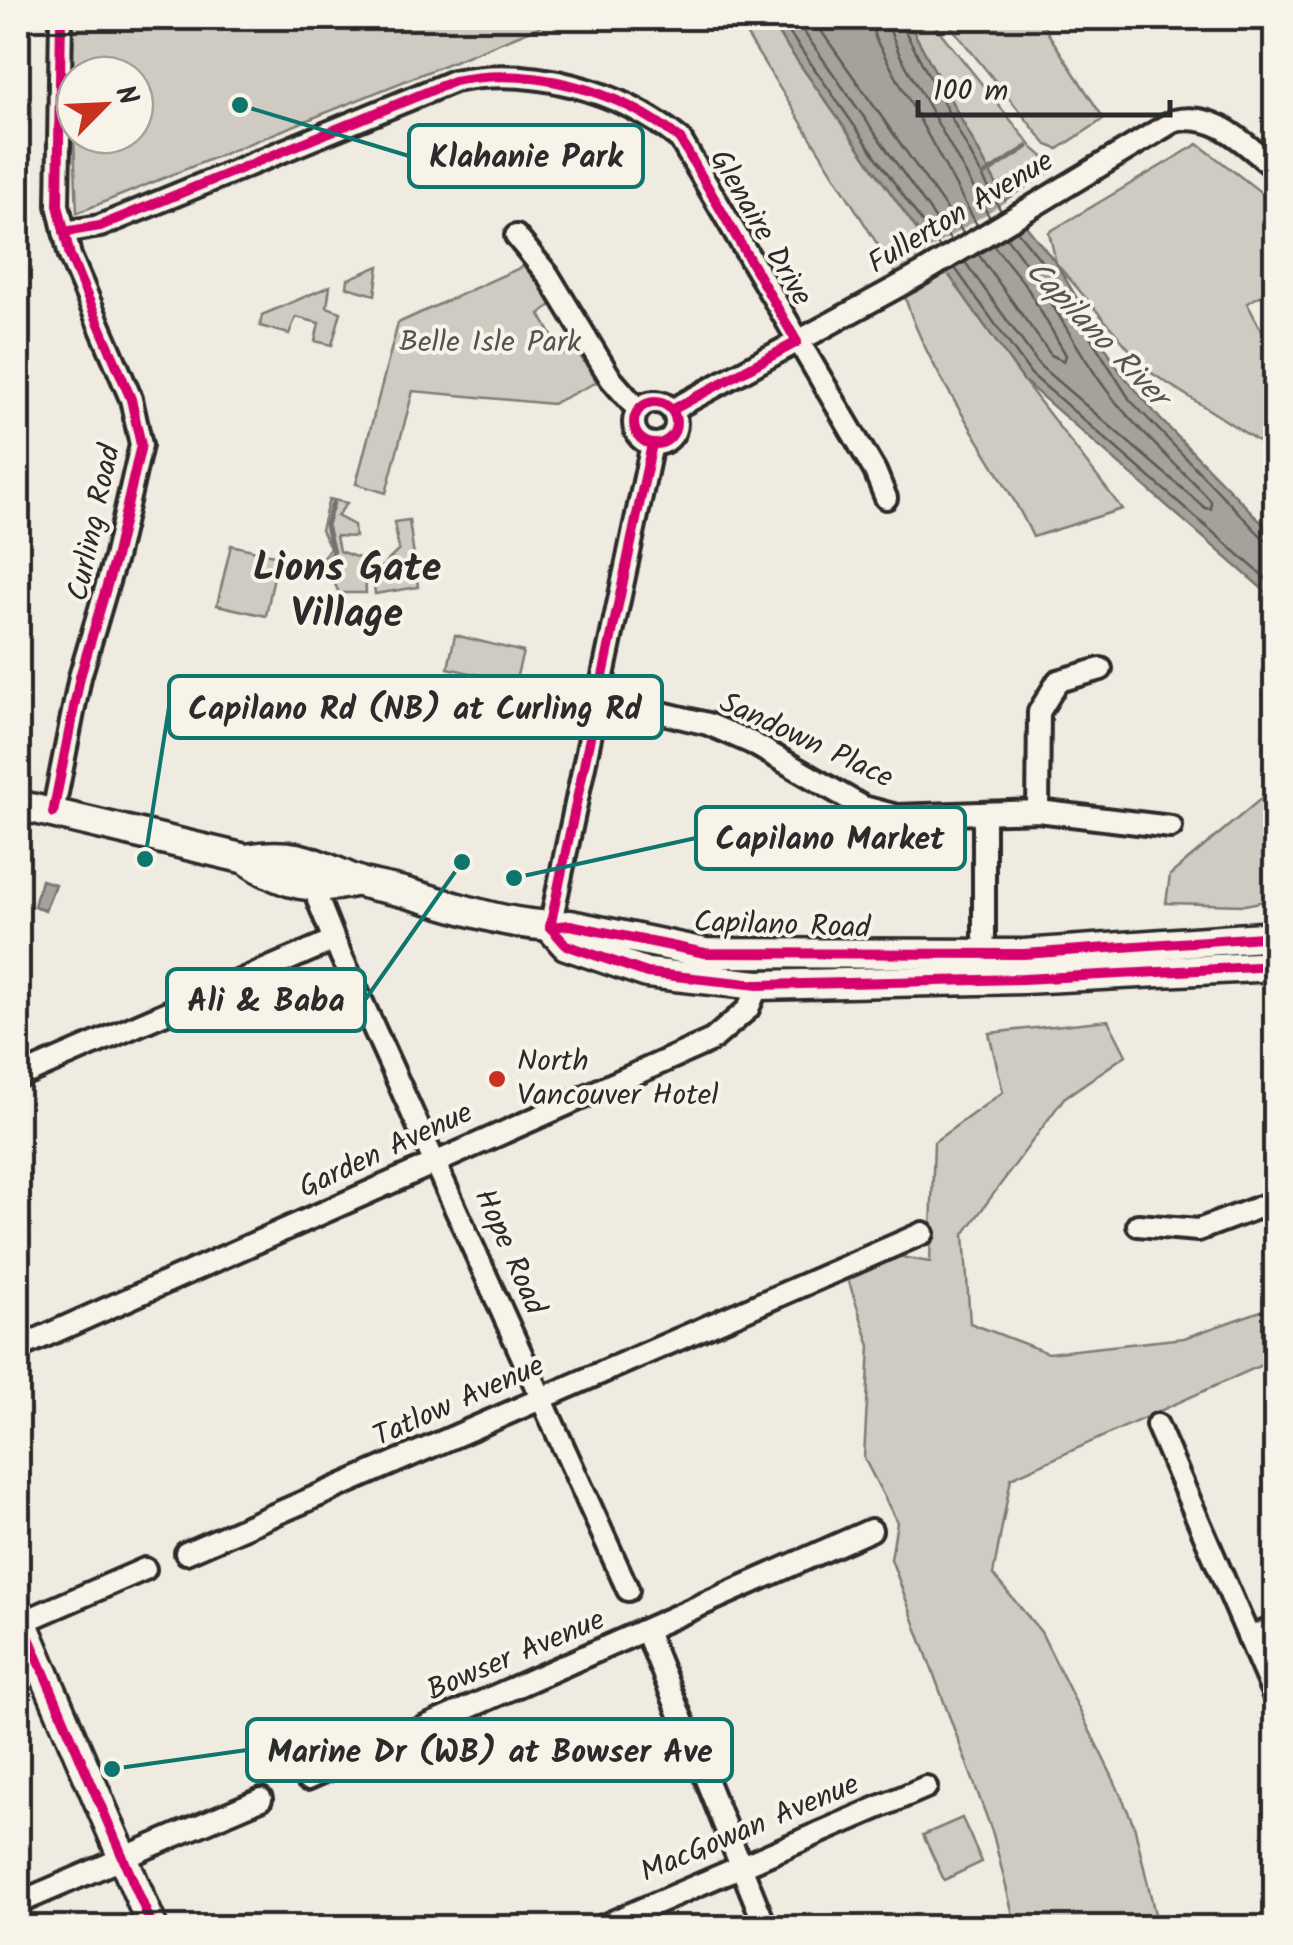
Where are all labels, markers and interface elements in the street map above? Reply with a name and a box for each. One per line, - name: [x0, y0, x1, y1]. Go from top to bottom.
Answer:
- north arrow: [55, 55, 155, 155]
- scale bar: [918, 55, 1170, 117]
- text: 100 m: [933, 68, 1008, 116]
- text: N: [101, 79, 150, 113]
- callout: Klahanie Park: [409, 125, 643, 187]
- text: Klahanie Park: [429, 133, 624, 184]
- street label: Fullerton Avenue: [859, 138, 1063, 288]
- street label: Glenaire Drive: [696, 140, 824, 316]
- water label: Capilano River: [1012, 248, 1184, 424]
- park label: Belle Isle Park: [399, 319, 582, 367]
- street label: Curling Road: [55, 439, 135, 606]
- district label: Lions Gate Village: [253, 537, 441, 647]
- callout: Capilano Rd (NB) at Curling Rd: [169, 676, 662, 738]
- street label: Sandown Place: [711, 680, 901, 802]
- text: Capilano Rd (NB) at Curling Rd: [188, 685, 642, 736]
- callout: Capilano Market: [696, 807, 965, 869]
- text: Capilano Market: [716, 815, 945, 866]
- street label: Capilano Road: [693, 899, 872, 953]
- callout: Ali & Baba: [167, 969, 365, 1031]
- text: Ali & Baba: [187, 977, 345, 1028]
- place label: North Vancouver Hotel: [517, 1038, 719, 1120]
- marker: North Vancouver Hotel: [486, 1068, 508, 1090]
- street label: Garden Avenue: [291, 1090, 481, 1212]
- street label: Hope Road: [460, 1181, 559, 1324]
- street label: Tatlow Avenue: [366, 1343, 552, 1461]
- street label: Bowser Avenue: [419, 1597, 613, 1715]
- callout: Marine Dr (WB) at Bowser Ave: [247, 1719, 732, 1781]
- text: Marine Dr (WB) at Bowser Ave: [267, 1728, 713, 1779]
- street label: MacGowan Avenue: [633, 1761, 867, 1897]

